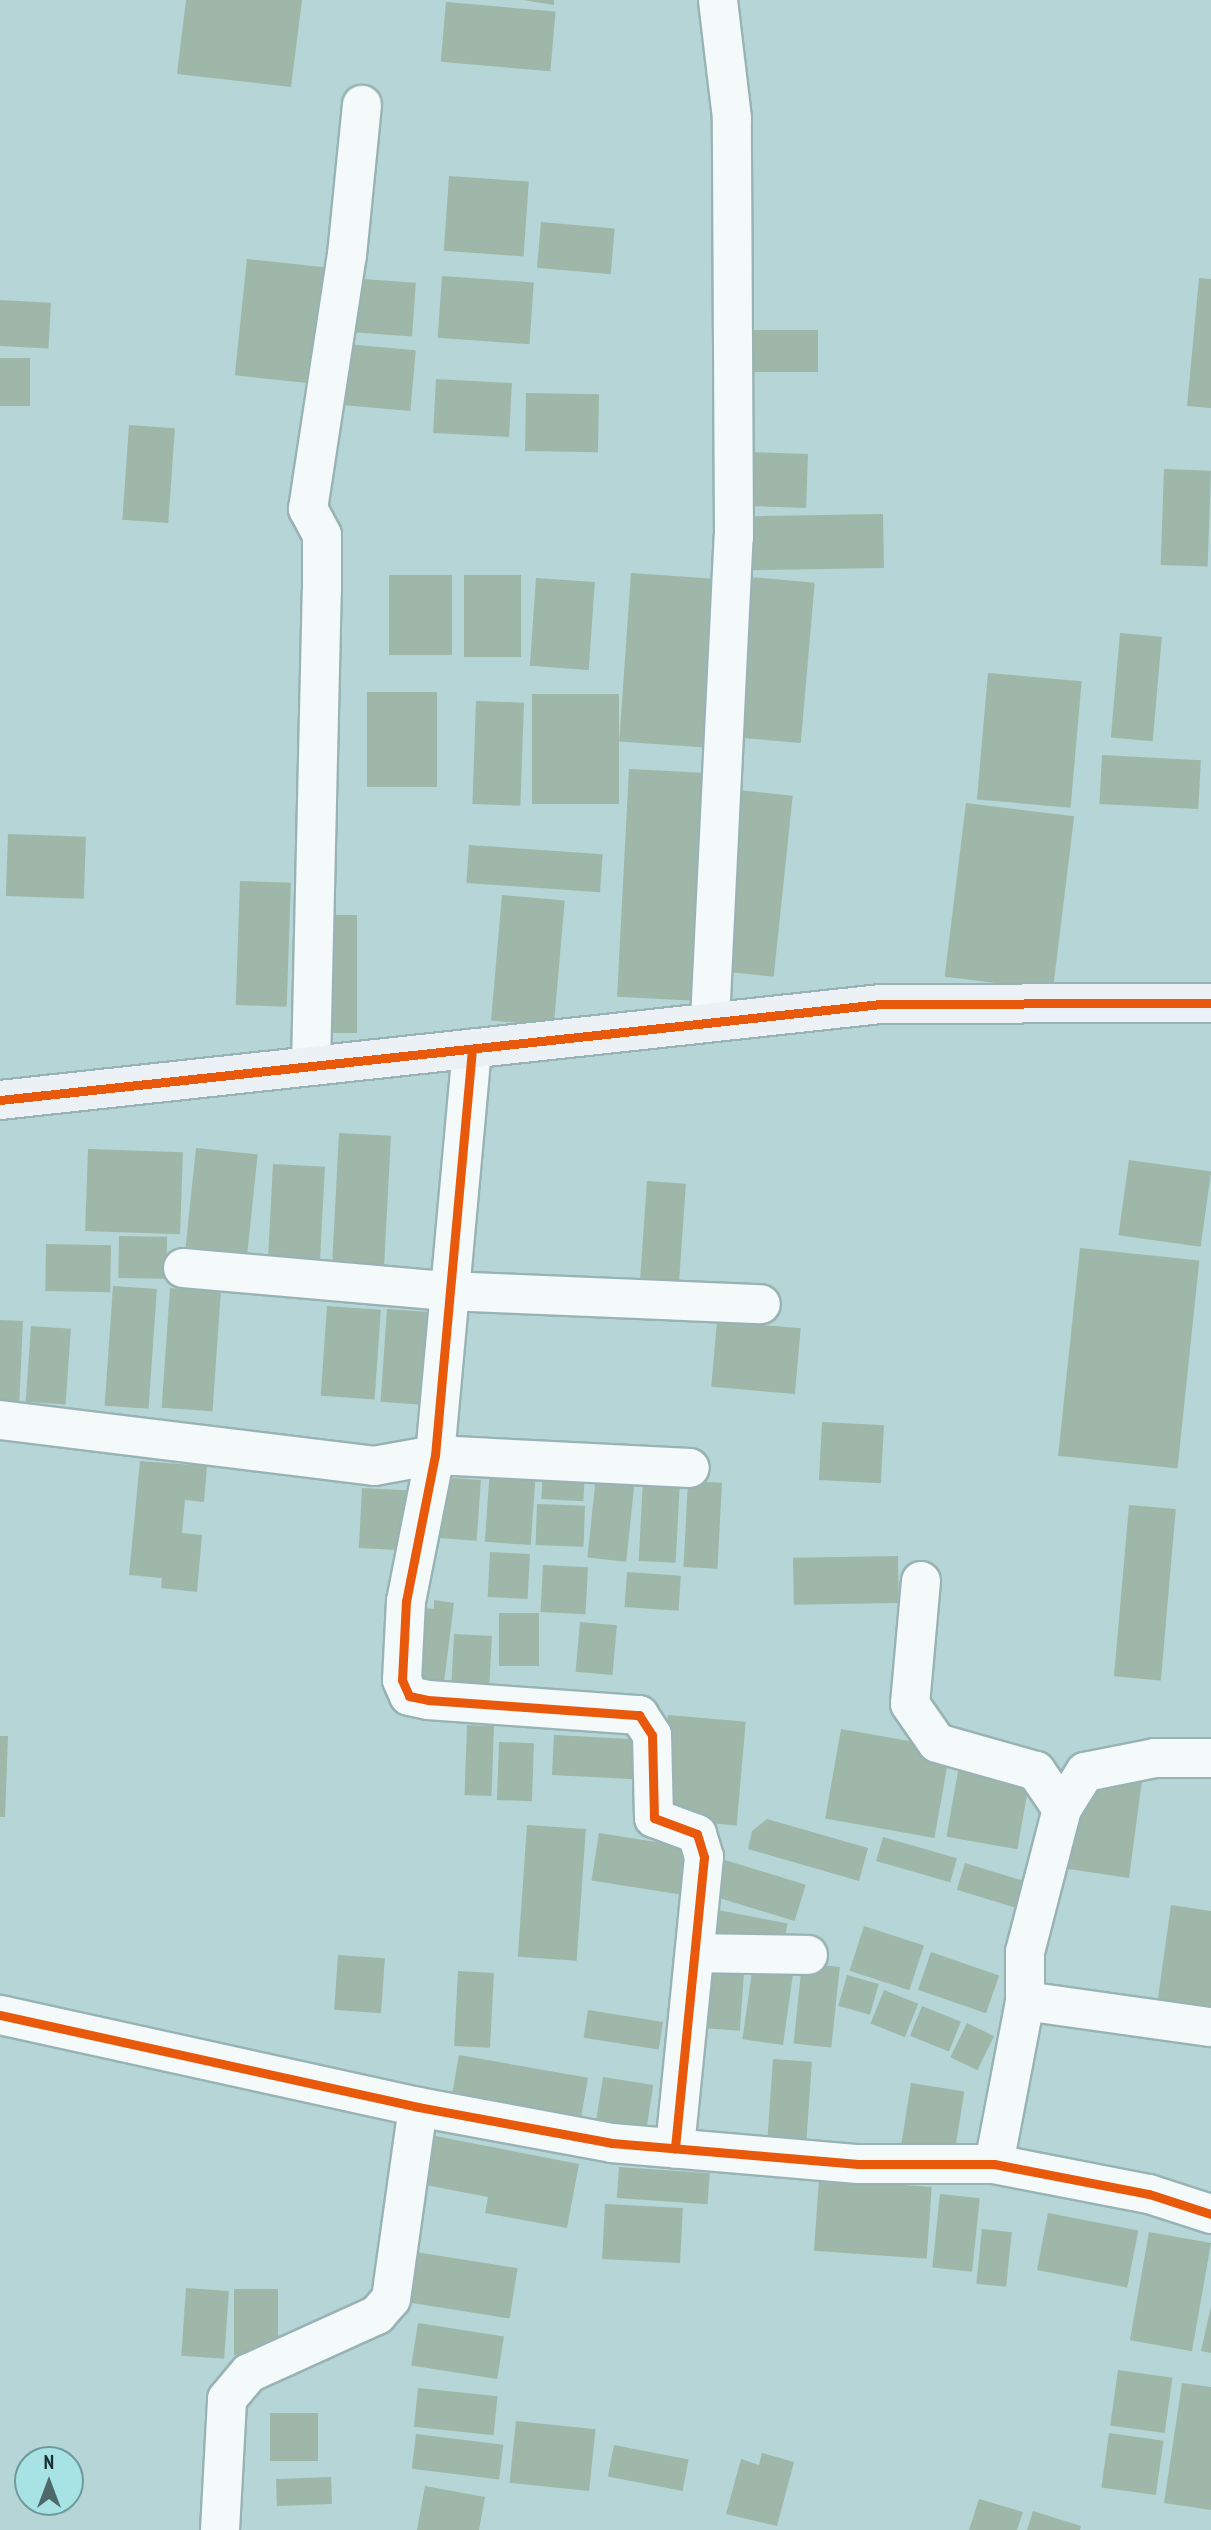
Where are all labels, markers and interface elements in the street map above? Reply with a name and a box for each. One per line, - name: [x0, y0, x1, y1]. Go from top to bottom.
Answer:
- north arrow: [14, 2446, 84, 2516]
- text: N: [44, 2450, 54, 2474]

